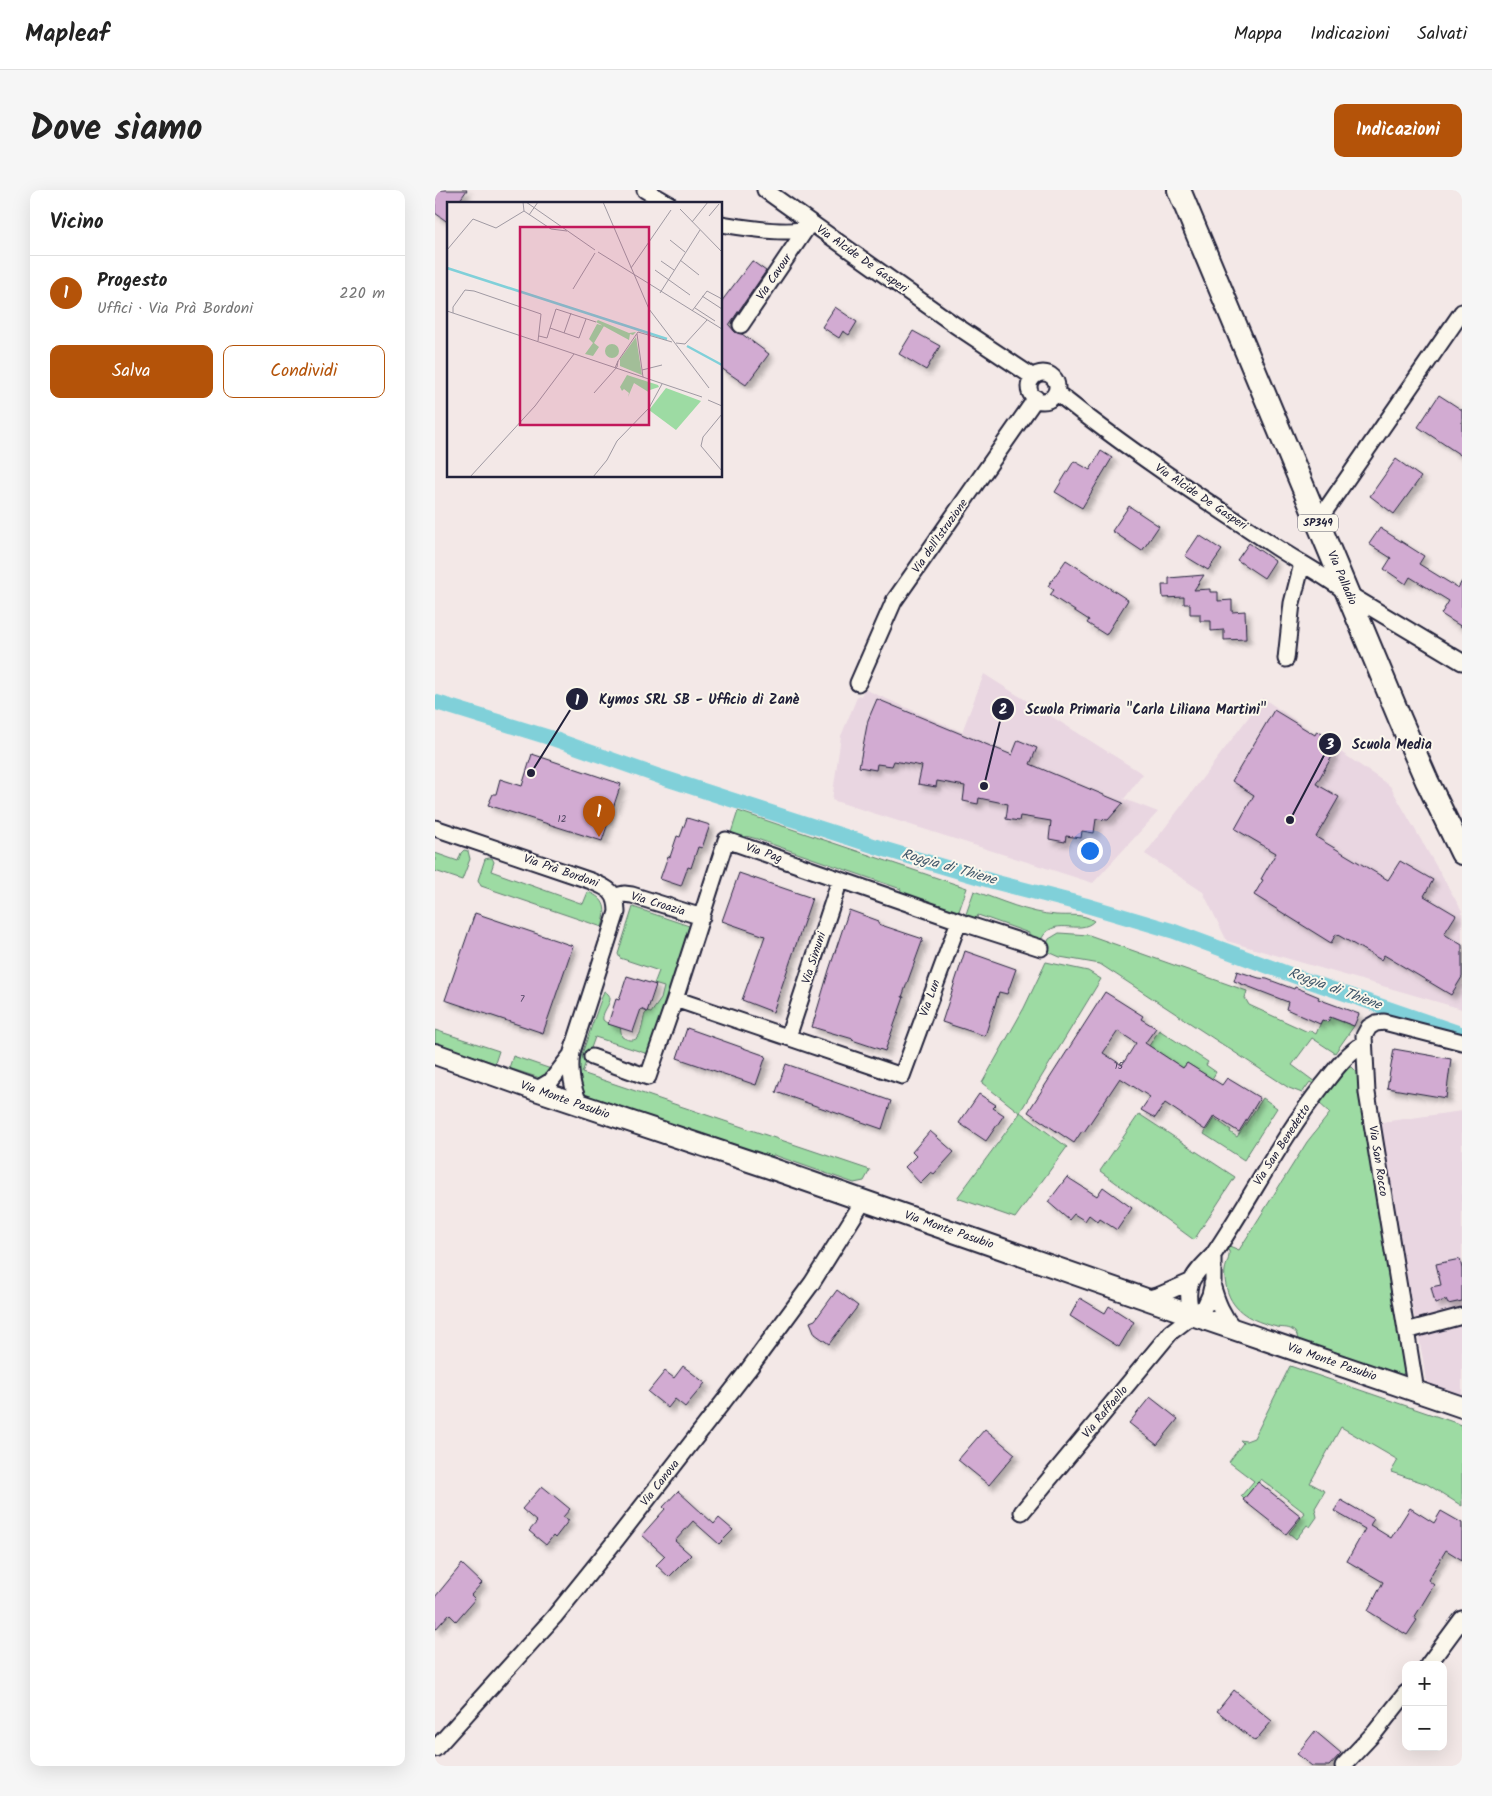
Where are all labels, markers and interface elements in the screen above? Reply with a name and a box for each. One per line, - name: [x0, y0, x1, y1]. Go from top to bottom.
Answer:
- text: Mapleaf: [25, 15, 109, 54]
- text: Mappa: [1234, 20, 1282, 49]
- text: Indicazioni: [1310, 20, 1389, 49]
- text: Salvati: [1417, 20, 1467, 49]
- text: Dove siamo: [30, 102, 203, 158]
- button: Indicazioni: [1334, 104, 1462, 157]
- inset map: [447, 202, 723, 478]
- text: Vicino: [50, 206, 104, 239]
- street label: Via Alcide De Gasperi: [812, 220, 913, 298]
- street label: Via Cavour: [751, 249, 797, 304]
- text: Progesto: [97, 266, 168, 296]
- text: 1: [64, 281, 68, 306]
- text: 220 m: [339, 281, 385, 306]
- text: Uffici · Via Prà Bordoni: [97, 296, 253, 321]
- button: Salva: [50, 345, 213, 398]
- button: Condividi: [223, 345, 385, 398]
- street label: Via Alcide De Gasperi: [1151, 459, 1252, 536]
- street label: Via dell'Istruzione: [907, 494, 973, 577]
- road number: SP349: [1298, 514, 1338, 532]
- street label: Via Palladio: [1322, 548, 1362, 608]
- callout: Kymos SRL SB - Ufficio di Zanè: [564, 685, 809, 714]
- text: 1: [575, 689, 580, 713]
- text: Kymos SRL SB - Ufficio di Zanè: [599, 689, 800, 711]
- callout: Scuola Primaria "Carla Liliana Martini": [991, 694, 1277, 723]
- text: 2: [999, 698, 1008, 722]
- text: Scuola Primaria "Carla Liliana Martini": [1025, 699, 1267, 721]
- callout: Scuola Media: [1318, 729, 1442, 758]
- text: 3: [1325, 733, 1334, 757]
- text: Scuola Media: [1352, 734, 1432, 756]
- pin: 1: [583, 796, 615, 837]
- house number: 12: [558, 811, 567, 827]
- street label: Via Pag: [743, 838, 785, 868]
- your location: [1077, 838, 1103, 864]
- water label: Roggia di Thiene: [899, 843, 1001, 891]
- street label: Via Prà Bordoni: [521, 849, 602, 893]
- street label: Via Croazia: [629, 887, 688, 921]
- street label: Via Simuni: [797, 929, 832, 986]
- water label: Roggia di Thiene: [1285, 962, 1386, 1017]
- street label: Via Lun: [915, 977, 945, 1019]
- house number: 7: [520, 991, 525, 1007]
- house number: 15: [1115, 1058, 1124, 1074]
- street label: Via Monte Pasubio: [518, 1076, 612, 1124]
- street label: Via San Benedetto: [1248, 1100, 1316, 1190]
- street label: Via San Rocco: [1363, 1124, 1393, 1198]
- street label: Via Monte Pasubio: [902, 1206, 996, 1254]
- street label: Via Monte Pasubio: [1285, 1338, 1379, 1386]
- street label: Via Raffaello: [1077, 1381, 1133, 1443]
- street label: Via Canova: [636, 1455, 685, 1511]
- map controls: [1402, 1661, 1447, 1751]
- button: +: [1402, 1661, 1447, 1706]
- button: −: [1402, 1706, 1447, 1751]

